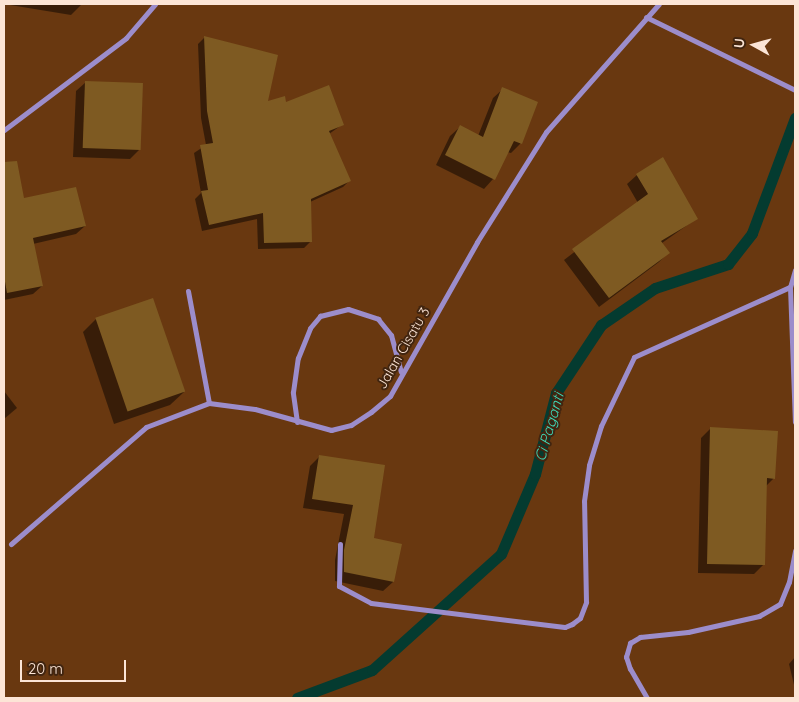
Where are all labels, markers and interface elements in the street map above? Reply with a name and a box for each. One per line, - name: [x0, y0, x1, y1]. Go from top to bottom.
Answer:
- north arrow: [729, 20, 779, 70]
- text: U: [730, 37, 749, 49]
- street label: Jalan Cisatu 3: [373, 304, 433, 392]
- water label: Ci Paganti: [531, 391, 567, 463]
- scale bar: [22, 650, 129, 682]
- text: 20 m: [28, 659, 63, 678]

